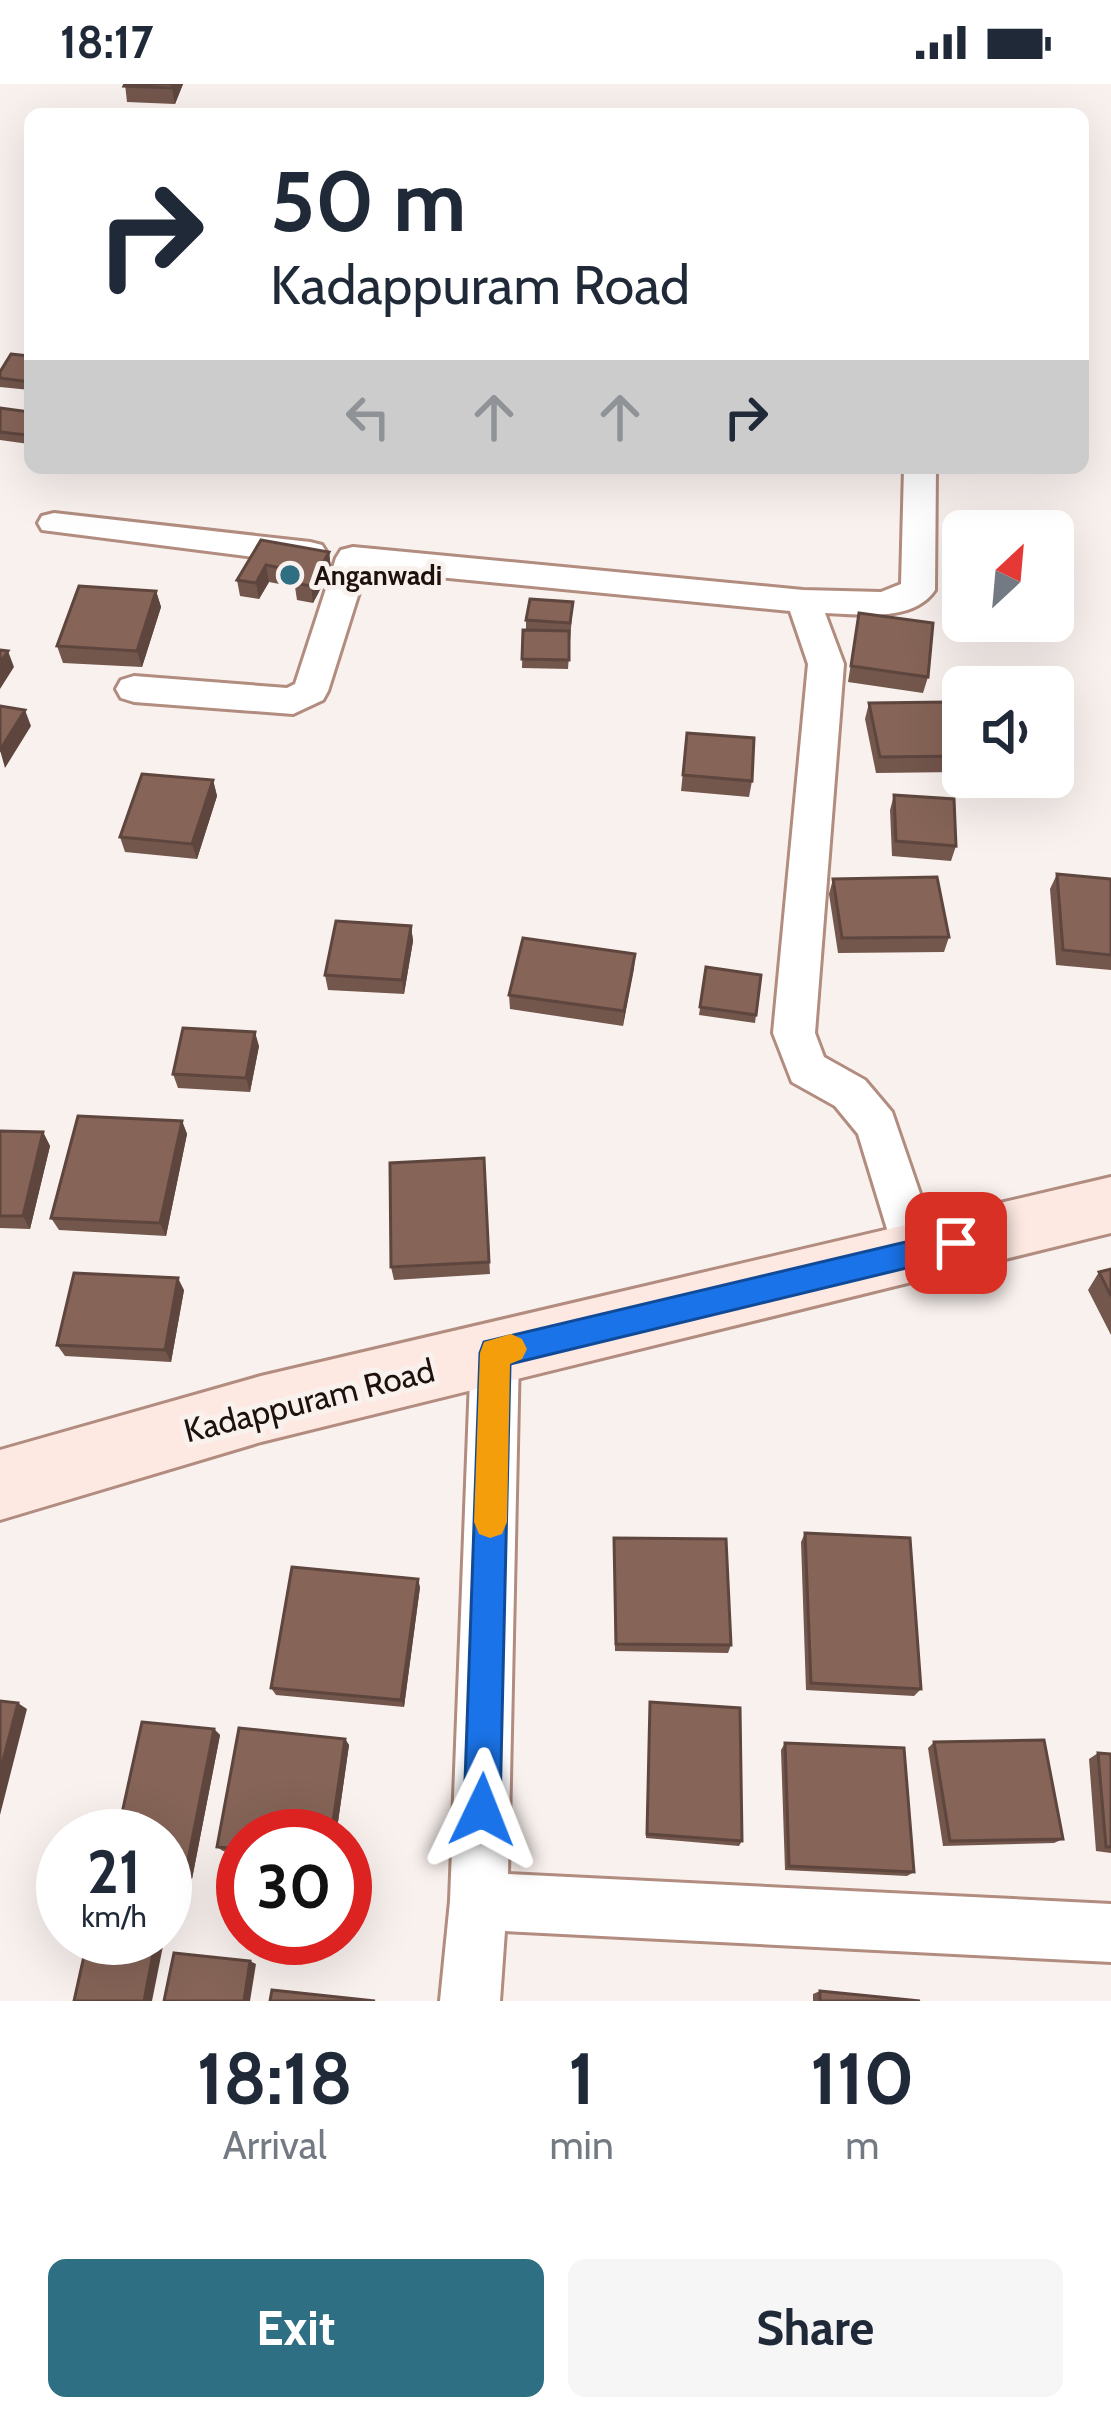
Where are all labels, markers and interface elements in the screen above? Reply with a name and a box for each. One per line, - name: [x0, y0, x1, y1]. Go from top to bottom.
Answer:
- text: 18:17: [60, 15, 153, 69]
- text: 50 m: [270, 150, 466, 252]
- icon: right: [72, 156, 228, 312]
- text: Kadappuram Road: [270, 252, 690, 318]
- icon: left: [335, 384, 401, 450]
- icon: ahead: [461, 384, 527, 450]
- icon: ahead: [587, 384, 653, 450]
- icon: right: [713, 384, 779, 450]
- north arrow: [942, 510, 1074, 642]
- map controls: [942, 510, 1074, 798]
- place label: Anganwadi: [314, 559, 442, 592]
- marker: Anganwadi: [277, 562, 303, 588]
- button: sound: [942, 666, 1074, 798]
- pin: [905, 1192, 1007, 1294]
- icon: arrive: [923, 1210, 989, 1276]
- street label: Kadappuram Road: [180, 1350, 438, 1450]
- position arrow: [419, 1747, 545, 1873]
- speed limit sign: 30: [216, 1809, 372, 1965]
- text: 21: [87, 1835, 141, 1908]
- text: km/h: [81, 1898, 147, 1935]
- text: 18:18: [197, 2035, 353, 2122]
- text: 1: [568, 2035, 595, 2122]
- text: 110: [810, 2035, 914, 2122]
- text: Arrival: [223, 2121, 327, 2169]
- text: min: [549, 2121, 614, 2169]
- text: m: [845, 2121, 879, 2169]
- button: Exit: [48, 2259, 544, 2397]
- button: Share: [568, 2259, 1063, 2397]

